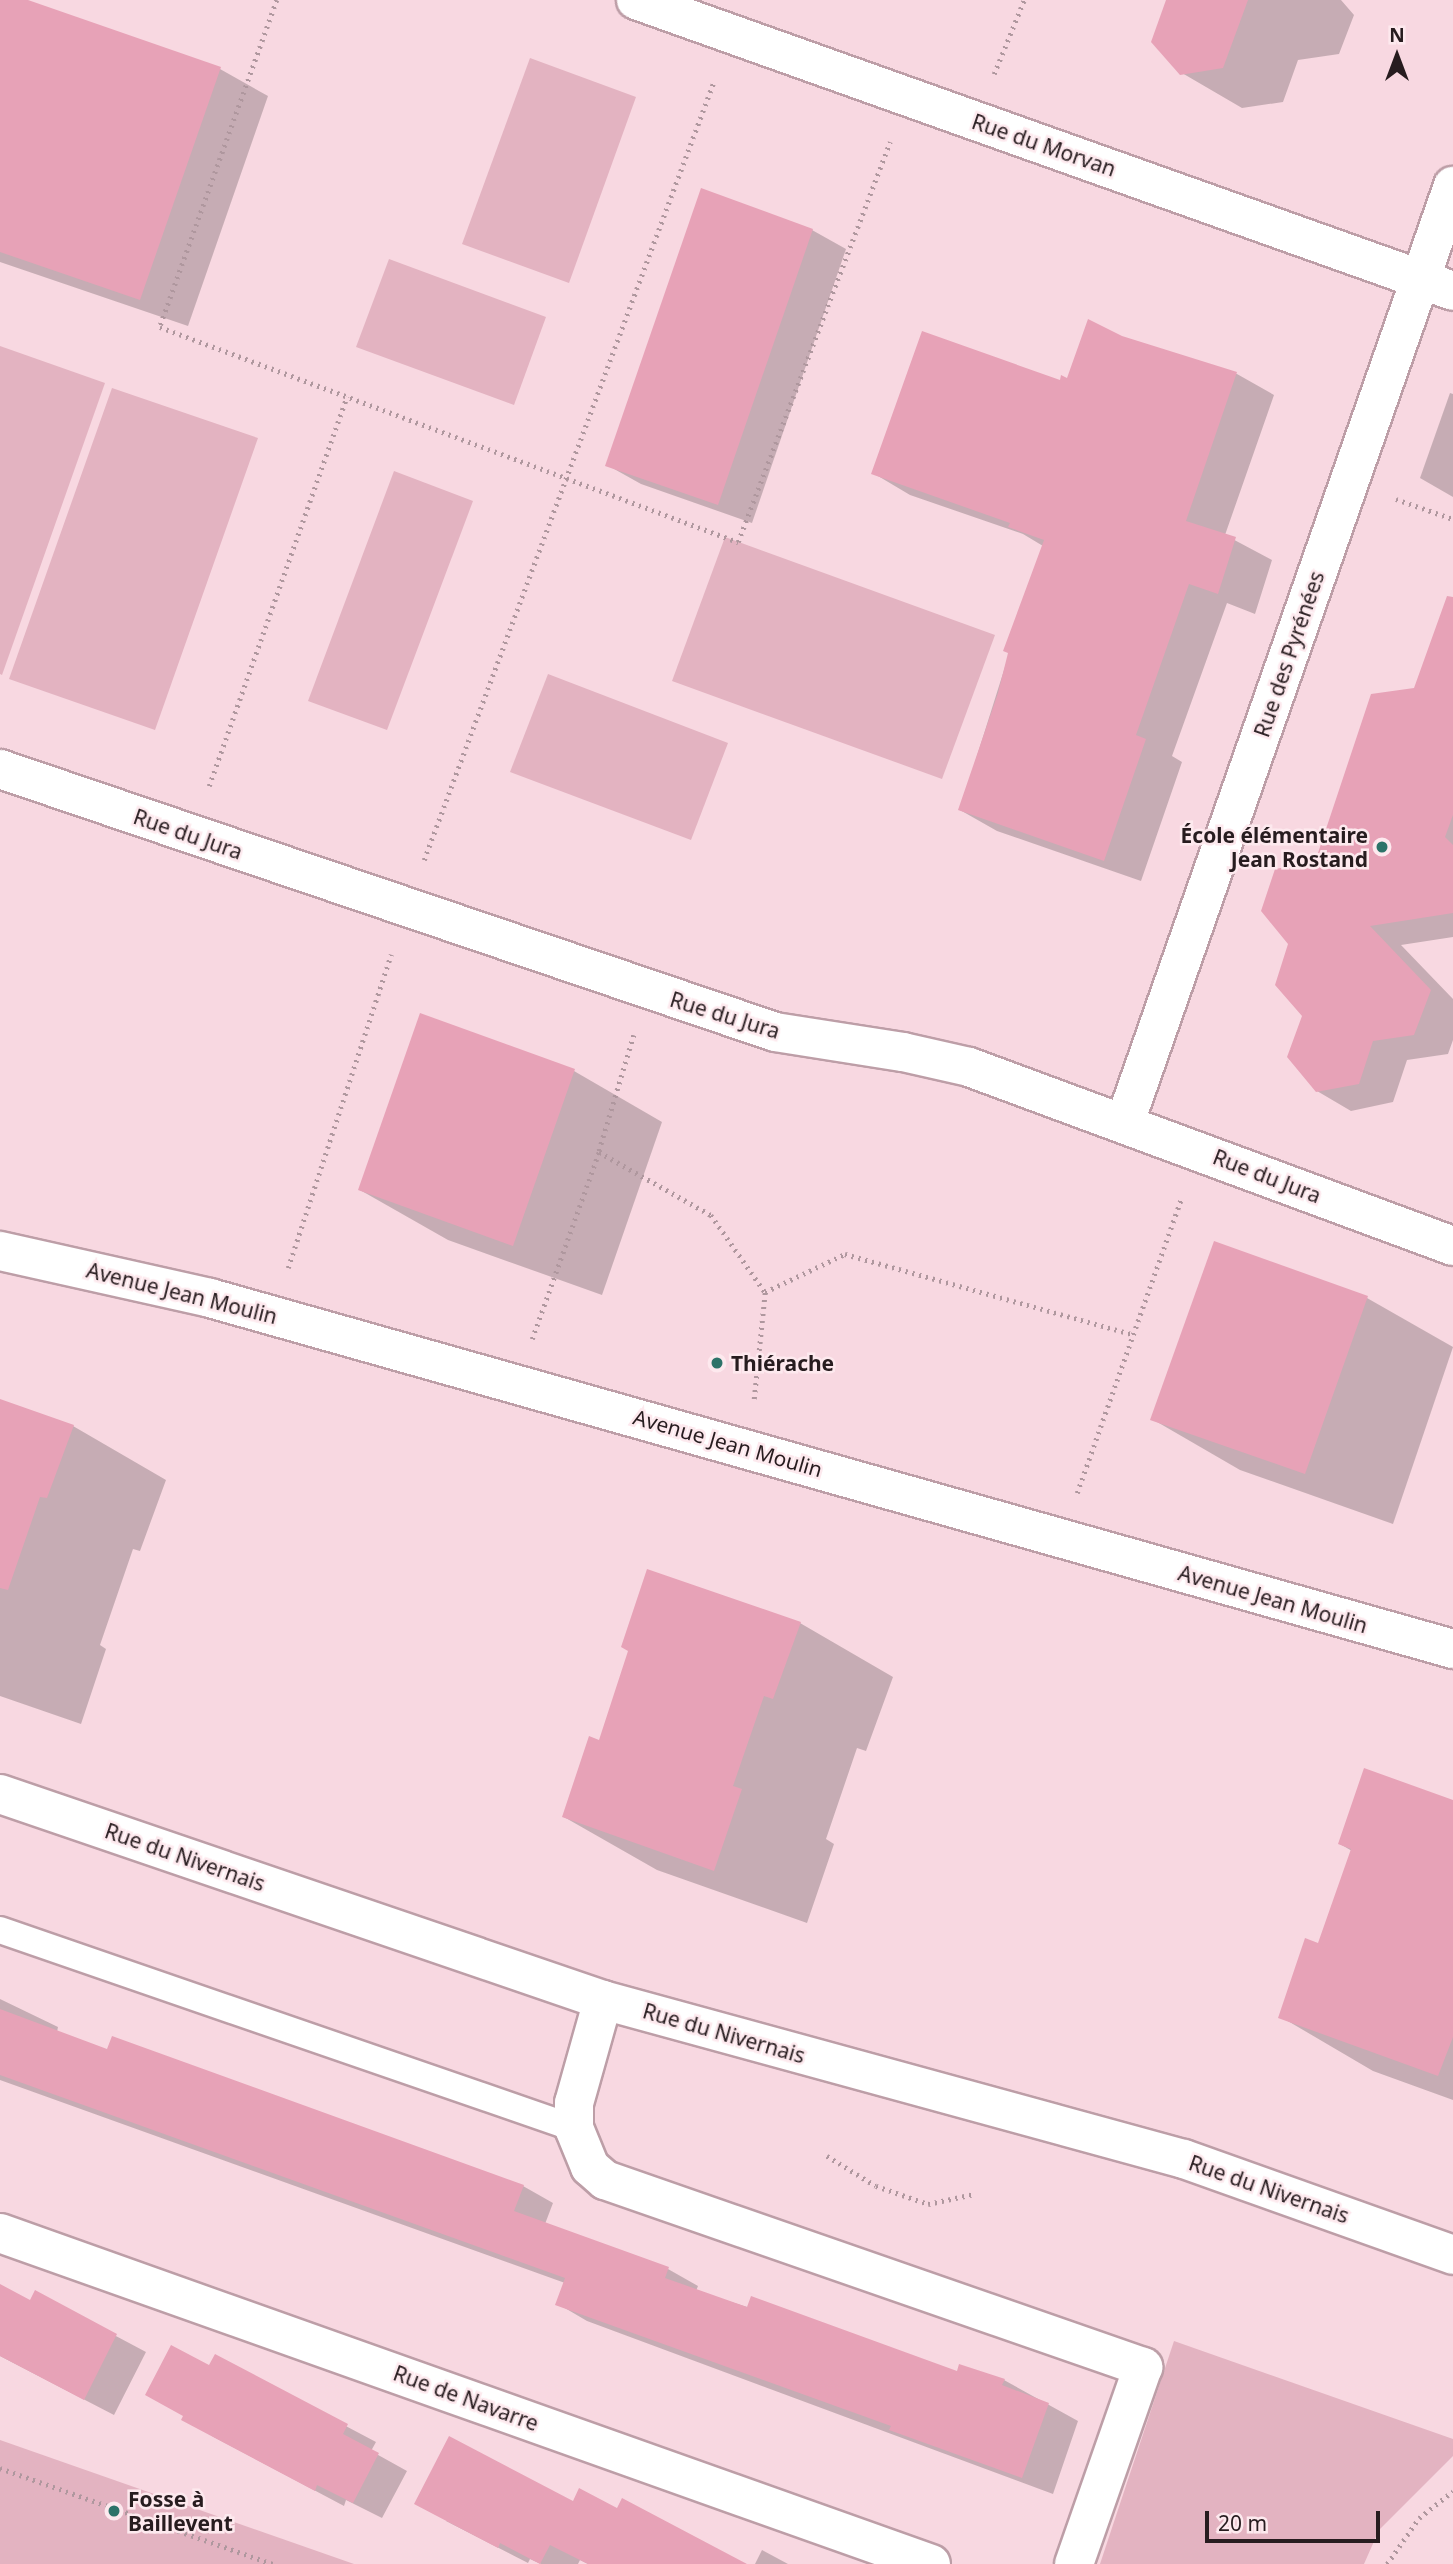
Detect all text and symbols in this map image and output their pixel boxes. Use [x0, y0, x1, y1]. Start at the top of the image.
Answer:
north arrow [1362, 21, 1432, 91]
text: N [1389, 22, 1405, 48]
street label: Rue du Morvan [969, 109, 1119, 181]
street label: Rue des Pyrénées [1249, 568, 1329, 740]
street label: Rue du Jura [130, 804, 246, 864]
place label: École élémentaire Jean Rostand [1181, 822, 1368, 872]
marker: École élémentaire Jean Rostand [1374, 839, 1390, 855]
street label: Rue du Jura [667, 986, 783, 1044]
street label: Rue du Jura [1210, 1144, 1324, 1208]
street label: Avenue Jean Moulin [84, 1257, 280, 1329]
place label: Thiérache [731, 1350, 834, 1376]
marker: Thiérache [709, 1355, 725, 1371]
street label: Avenue Jean Moulin [631, 1404, 825, 1482]
street label: Avenue Jean Moulin [1176, 1560, 1370, 1638]
street label: Rue du Nivernais [102, 1818, 268, 1896]
street label: Rue du Nivernais [640, 1998, 808, 2068]
street label: Rue du Nivernais [1186, 2150, 1352, 2228]
street label: Rue de Navarre [390, 2360, 542, 2436]
place label: Fosse à Baillevent [128, 2486, 233, 2536]
scale bar [1208, 2498, 1383, 2542]
marker: Fosse à Baillevent [106, 2503, 122, 2519]
text: 20 m [1218, 2509, 1267, 2537]

